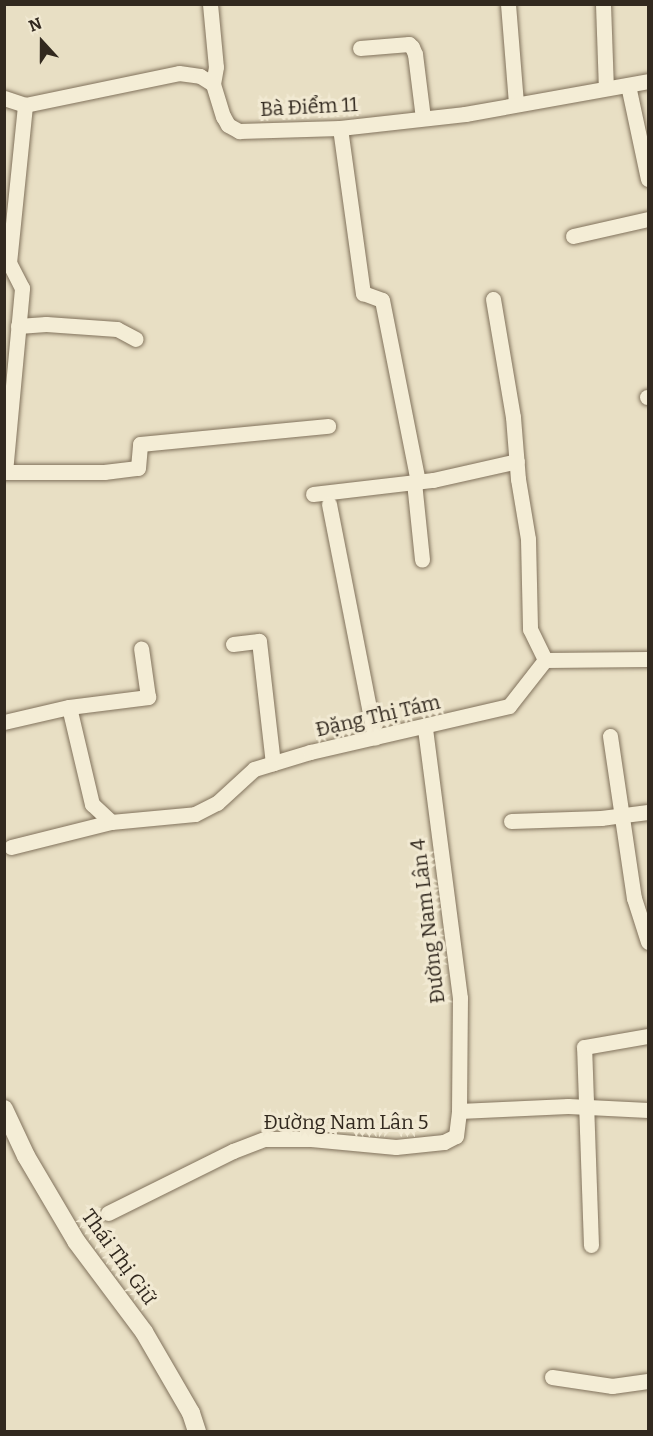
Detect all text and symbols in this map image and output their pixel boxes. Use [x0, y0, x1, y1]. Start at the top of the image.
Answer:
north arrow [12, 12, 72, 72]
text: N [26, 14, 45, 36]
street label: Bà Điểm 11 [260, 92, 358, 122]
street label: Đặng Thị Tám [313, 690, 443, 742]
street label: Đường Nam Lân 4 [406, 837, 450, 1005]
street label: Đường Nam Lân 5 [264, 1110, 428, 1134]
street label: Thái Thị Giữ [76, 1205, 162, 1309]

